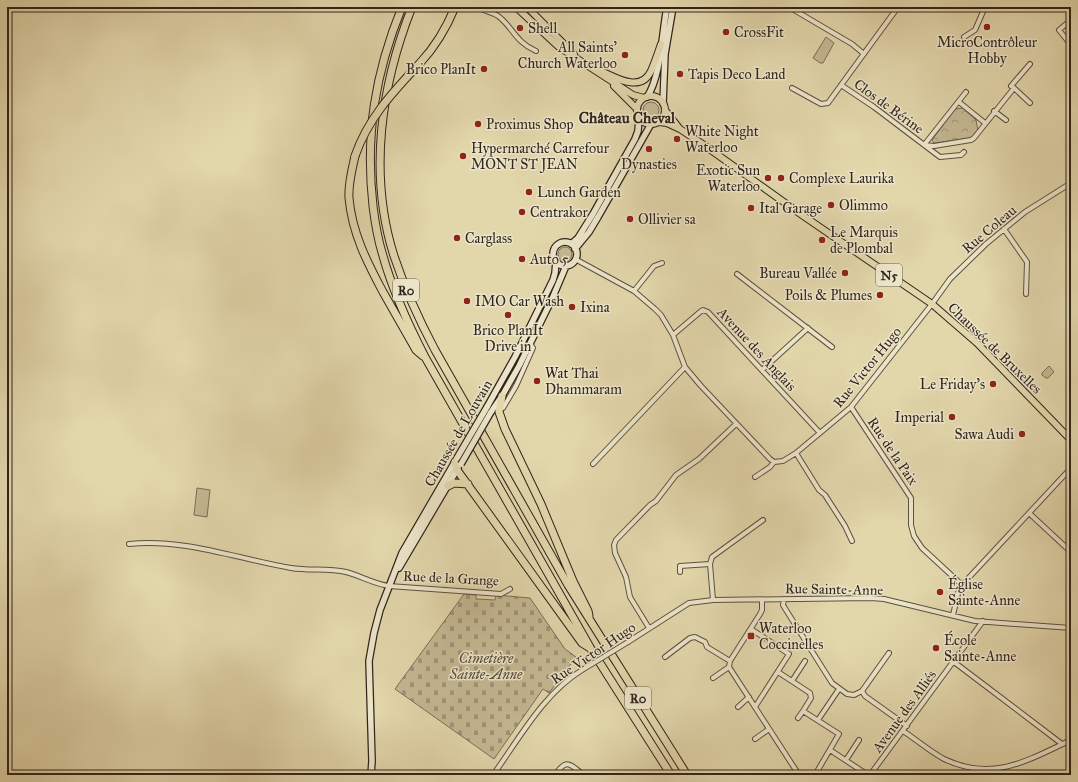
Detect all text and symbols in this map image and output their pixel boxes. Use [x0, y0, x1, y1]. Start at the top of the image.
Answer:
place label: Shell [528, 20, 557, 37]
marker: MicroContrôleur Hobby [982, 22, 992, 32]
marker: Shell [515, 23, 525, 33]
place label: CrossFit [734, 24, 784, 41]
marker: CrossFit [721, 27, 731, 37]
place label: MicroContrôleur Hobby [937, 34, 1038, 67]
place label: All Saints’ Church Waterloo [518, 39, 617, 72]
marker: All Saints’ Church Waterloo [620, 50, 630, 60]
place label: Brico PlanIt [406, 61, 476, 78]
marker: Brico PlanIt [479, 64, 489, 74]
place label: Tapis Deco Land [688, 66, 785, 83]
marker: Tapis Deco Land [675, 69, 685, 79]
street label: Clos de Bérine [851, 75, 927, 137]
district label: Château Cheval [579, 109, 676, 127]
place label: Proximus Shop [486, 116, 573, 133]
marker: Proximus Shop [473, 119, 483, 129]
place label: White Night Waterloo [685, 123, 759, 156]
marker: White Night Waterloo [672, 134, 682, 144]
place label: Hypermarché Carrefour MONT ST JEAN [471, 140, 610, 174]
marker: Dynasties [644, 144, 654, 154]
marker: Hypermarché Carrefour MONT ST JEAN [458, 151, 468, 161]
place label: Dynasties [621, 156, 677, 173]
place label: Exotic Sun Waterloo [696, 162, 760, 195]
place label: Complexe Laurika [789, 170, 894, 187]
marker: Exotic Sun Waterloo [763, 173, 773, 183]
marker: Complexe Laurika [776, 173, 786, 183]
place label: Lunch Garden [537, 184, 621, 201]
marker: Lunch Garden [524, 187, 534, 197]
place label: Olimmo [839, 197, 888, 214]
place label: Ital Garage [759, 200, 822, 217]
marker: Olimmo [826, 200, 836, 210]
street label: Rue Coleau [959, 201, 1020, 257]
marker: Ital Garage [746, 203, 756, 213]
place label: Centrakor [530, 204, 588, 221]
marker: Centrakor [517, 207, 527, 217]
place label: Ollivier sa [638, 211, 696, 228]
marker: Ollivier sa [625, 214, 635, 224]
place label: Le Marquis de Plombal [830, 224, 898, 257]
place label: Carglass [465, 230, 512, 247]
marker: Carglass [452, 233, 462, 243]
marker: Le Marquis de Plombal [817, 235, 827, 245]
place label: Auto 5 [529, 251, 569, 268]
marker: Auto 5 [517, 254, 527, 264]
road number: N5 [876, 264, 902, 286]
place label: Bureau Vallée [759, 265, 837, 282]
marker: Bureau Vallée [840, 268, 850, 278]
road number: R0 [393, 279, 419, 301]
place label: Poils & Plumes [785, 287, 872, 304]
marker: Poils & Plumes [875, 290, 885, 300]
place label: IMO Car Wash [475, 293, 564, 310]
marker: IMO Car Wash [462, 296, 472, 306]
place label: Ixina [580, 299, 610, 316]
street label: Chaussée de Bruxelles [944, 299, 1045, 397]
marker: Ixina [567, 302, 577, 312]
street label: Avenue des Anglais [713, 303, 800, 395]
marker: Brico PlanIt Drive in [503, 310, 513, 320]
place label: Brico PlanIt Drive in [473, 322, 543, 355]
street label: Rue Victor Hugo [830, 324, 905, 411]
place label: Wat Thai Dhammaram [545, 365, 622, 398]
marker: Wat Thai Dhammaram [532, 376, 542, 386]
place label: Le Friday's [920, 376, 985, 393]
street label: Chaussée de Louvain [421, 377, 496, 490]
marker: Le Friday's [988, 379, 998, 389]
place label: Imperial [895, 409, 944, 426]
marker: Imperial [947, 412, 957, 422]
street label: Rue de la Paix [864, 414, 922, 489]
place label: Sawa Audi [954, 426, 1014, 443]
marker: Sawa Audi [1017, 429, 1027, 439]
street label: Rue de la Grange [403, 568, 499, 590]
place label: Église Sainte-Anne [948, 574, 1020, 609]
street label: Rue Sainte-Anne [785, 580, 883, 599]
marker: Église Sainte-Anne [935, 587, 945, 597]
street label: Rue Victor Hugo [548, 619, 639, 688]
place label: Waterloo Coccinelles [759, 620, 823, 653]
place label: École Sainte-Anne [944, 630, 1016, 665]
marker: Waterloo Coccinelles [746, 631, 756, 641]
marker: École Sainte-Anne [931, 643, 941, 653]
park label: Cimetière Sainte-Anne [449, 650, 523, 683]
street label: Avenue des Alliés [868, 667, 940, 757]
road number: R0 [625, 687, 651, 709]

